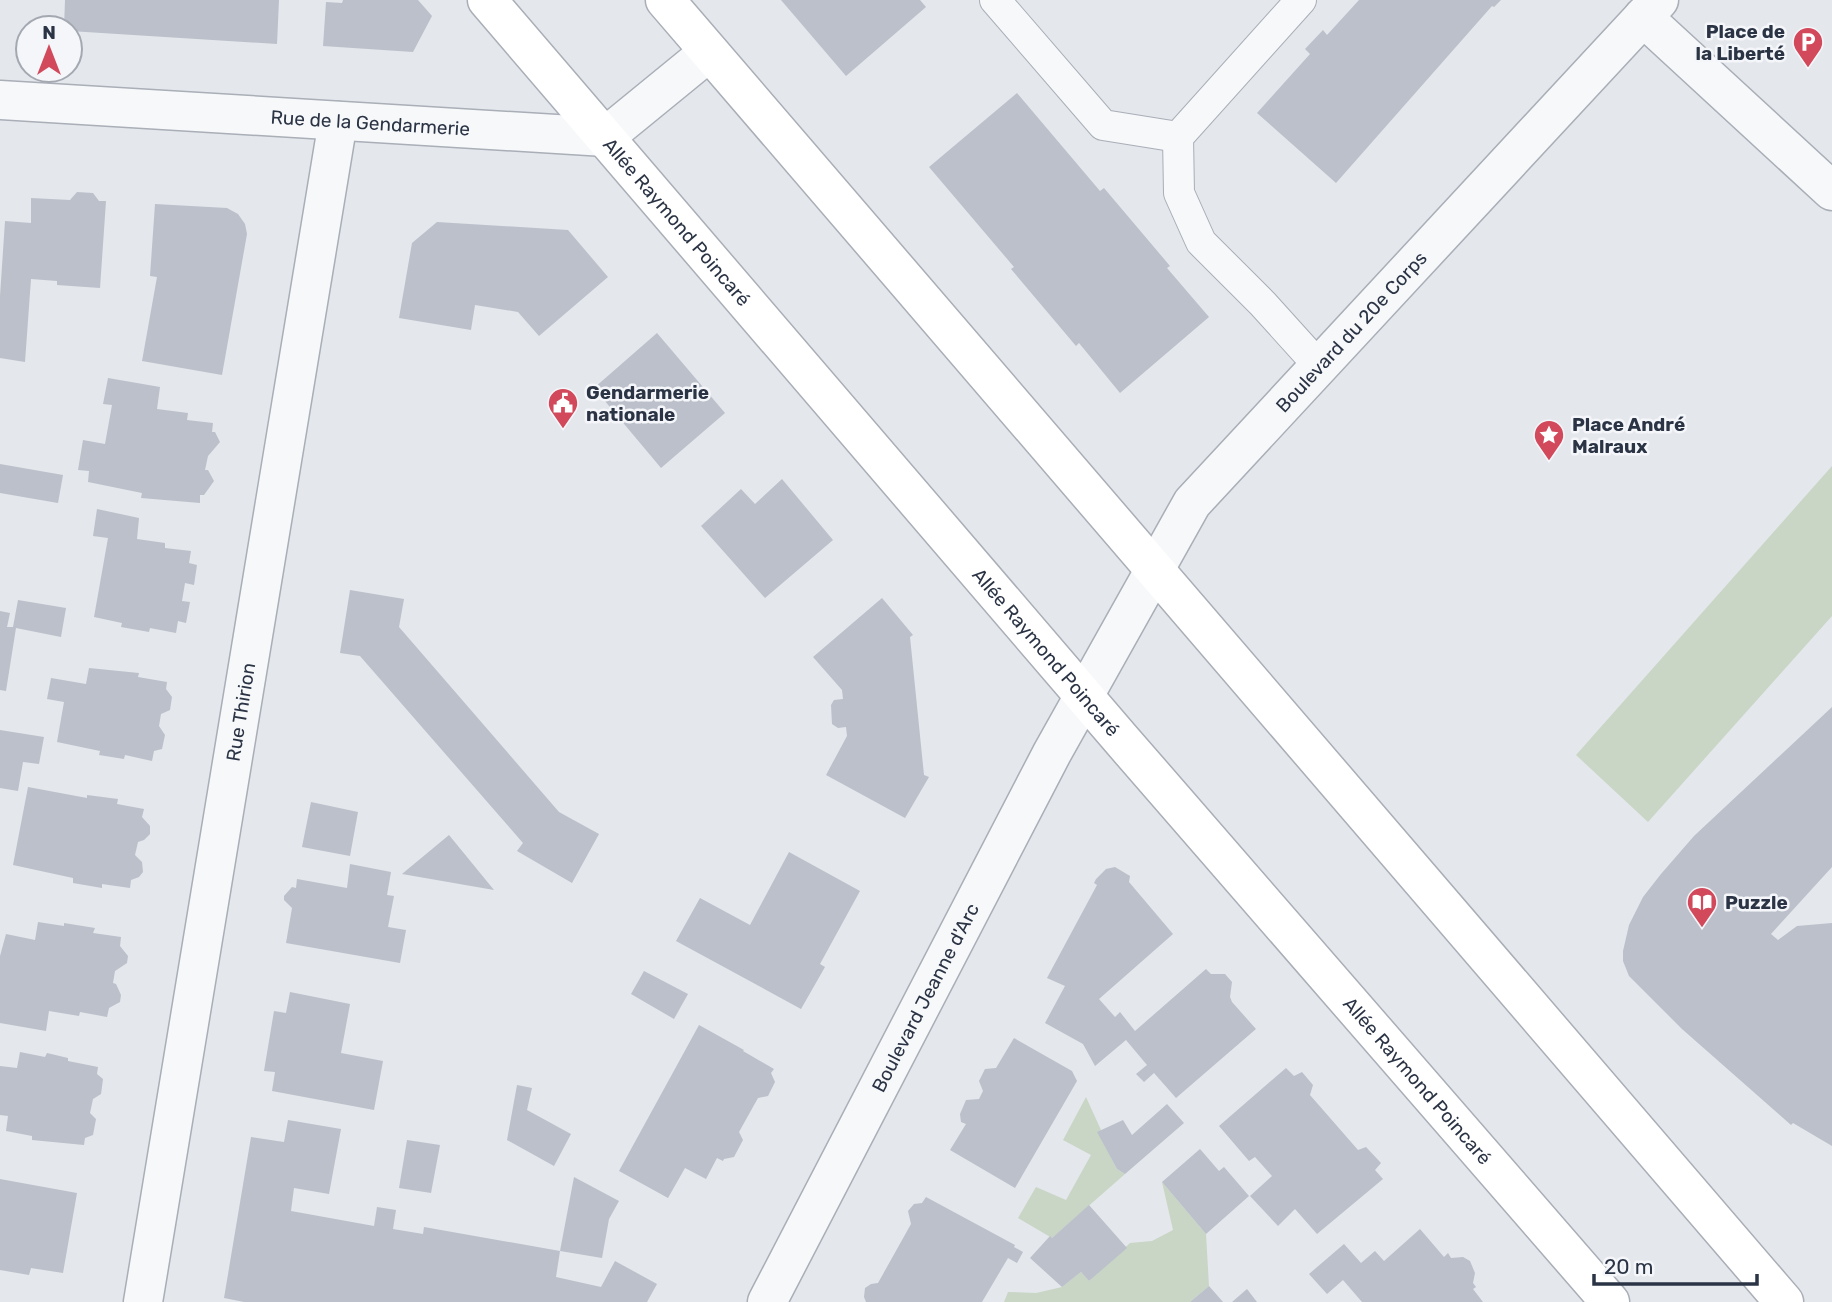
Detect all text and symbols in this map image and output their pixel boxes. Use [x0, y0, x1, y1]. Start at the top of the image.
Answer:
north arrow [14, 14, 84, 84]
place label: Place de la Liberté [1695, 20, 1785, 65]
text: N [42, 21, 56, 44]
parking icon: Place de la Liberté [1791, 25, 1825, 69]
street label: Rue de la Gendarmerie [270, 105, 471, 140]
street label: Allée Raymond Poincaré [599, 133, 756, 310]
street label: Boulevard du 20e Corps [1271, 246, 1432, 417]
place label: Gendarmerie nationale [586, 381, 709, 426]
public building icon: Gendarmerie nationale [546, 386, 580, 430]
place label: Place André Malraux [1572, 413, 1685, 458]
place icon: Place André Malraux [1532, 418, 1566, 462]
street label: Allée Raymond Poincaré [968, 563, 1125, 741]
street label: Rue Thirion [221, 661, 260, 763]
library icon: Puzzle [1685, 885, 1719, 929]
place label: Puzzle [1725, 891, 1788, 914]
street label: Boulevard Jeanne d'Arc [867, 899, 984, 1096]
street label: Allée Raymond Poincaré [1339, 992, 1497, 1169]
scale bar [1594, 1242, 1757, 1286]
text: 20 m [1604, 1254, 1653, 1279]

